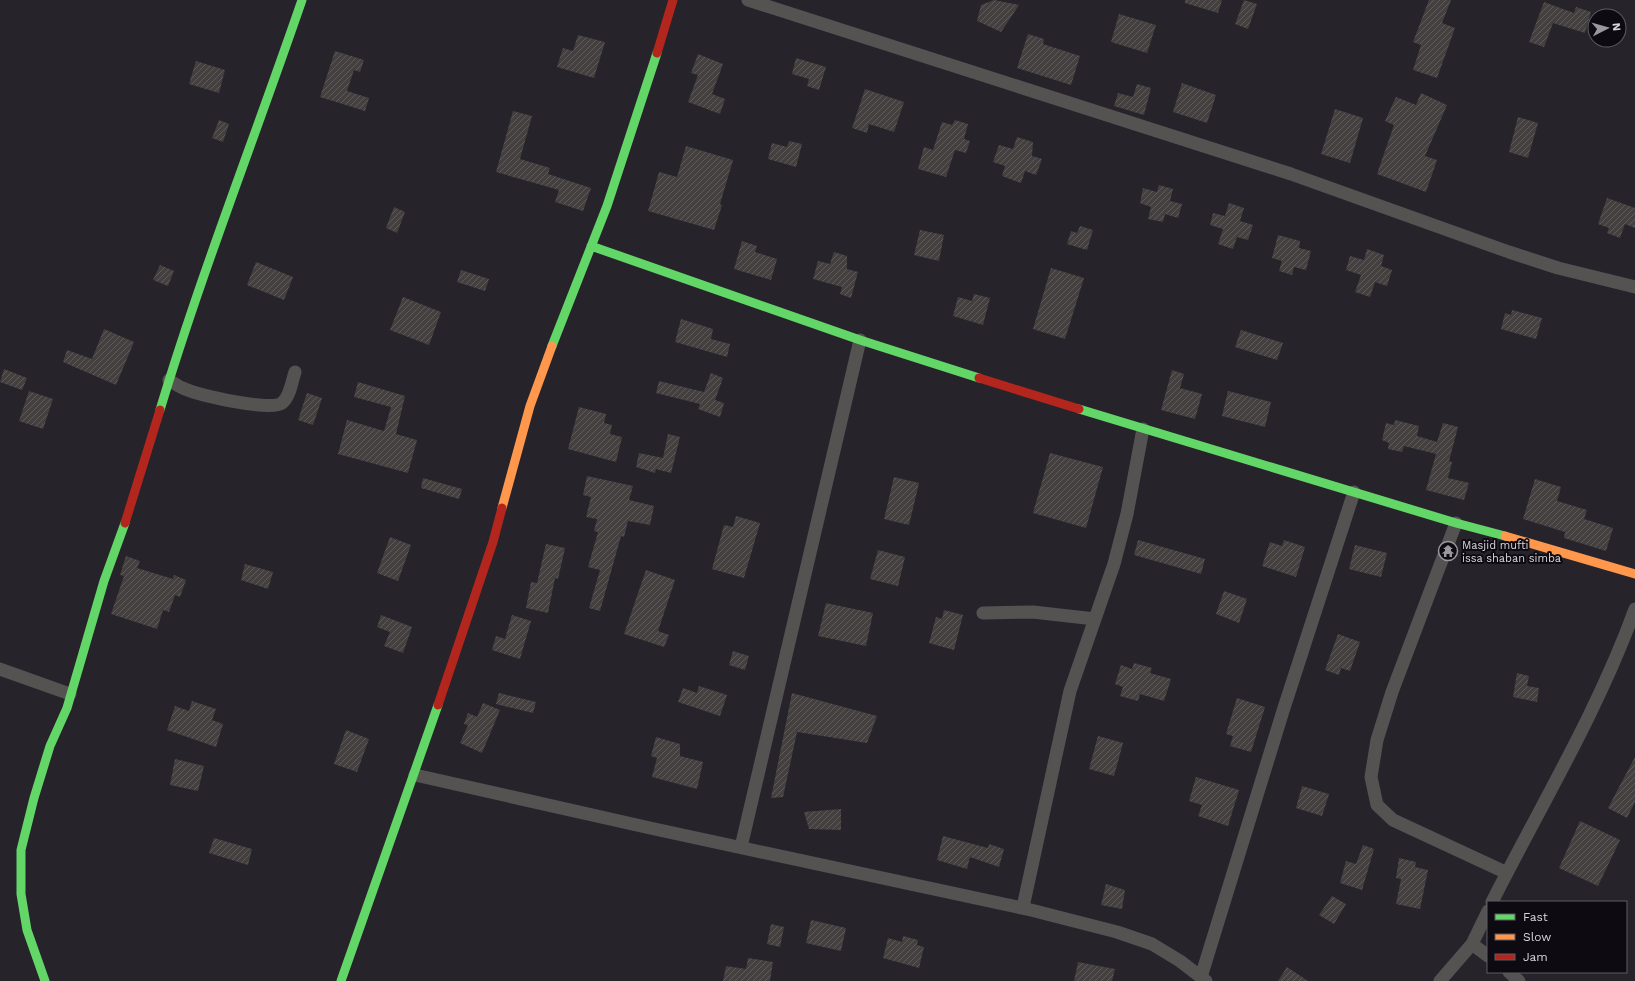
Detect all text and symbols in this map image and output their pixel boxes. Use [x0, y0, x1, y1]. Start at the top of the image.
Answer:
north arrow [1587, 8, 1627, 48]
text: N [1610, 22, 1623, 32]
place label: Masjid mufti issa shaban simba [1462, 539, 1561, 565]
temple icon: Masjid mufti issa shaban simba [1437, 540, 1459, 562]
legend [1487, 901, 1627, 973]
text: Fast [1523, 910, 1548, 924]
text: Slow [1523, 930, 1551, 944]
text: Jam [1523, 950, 1548, 964]

